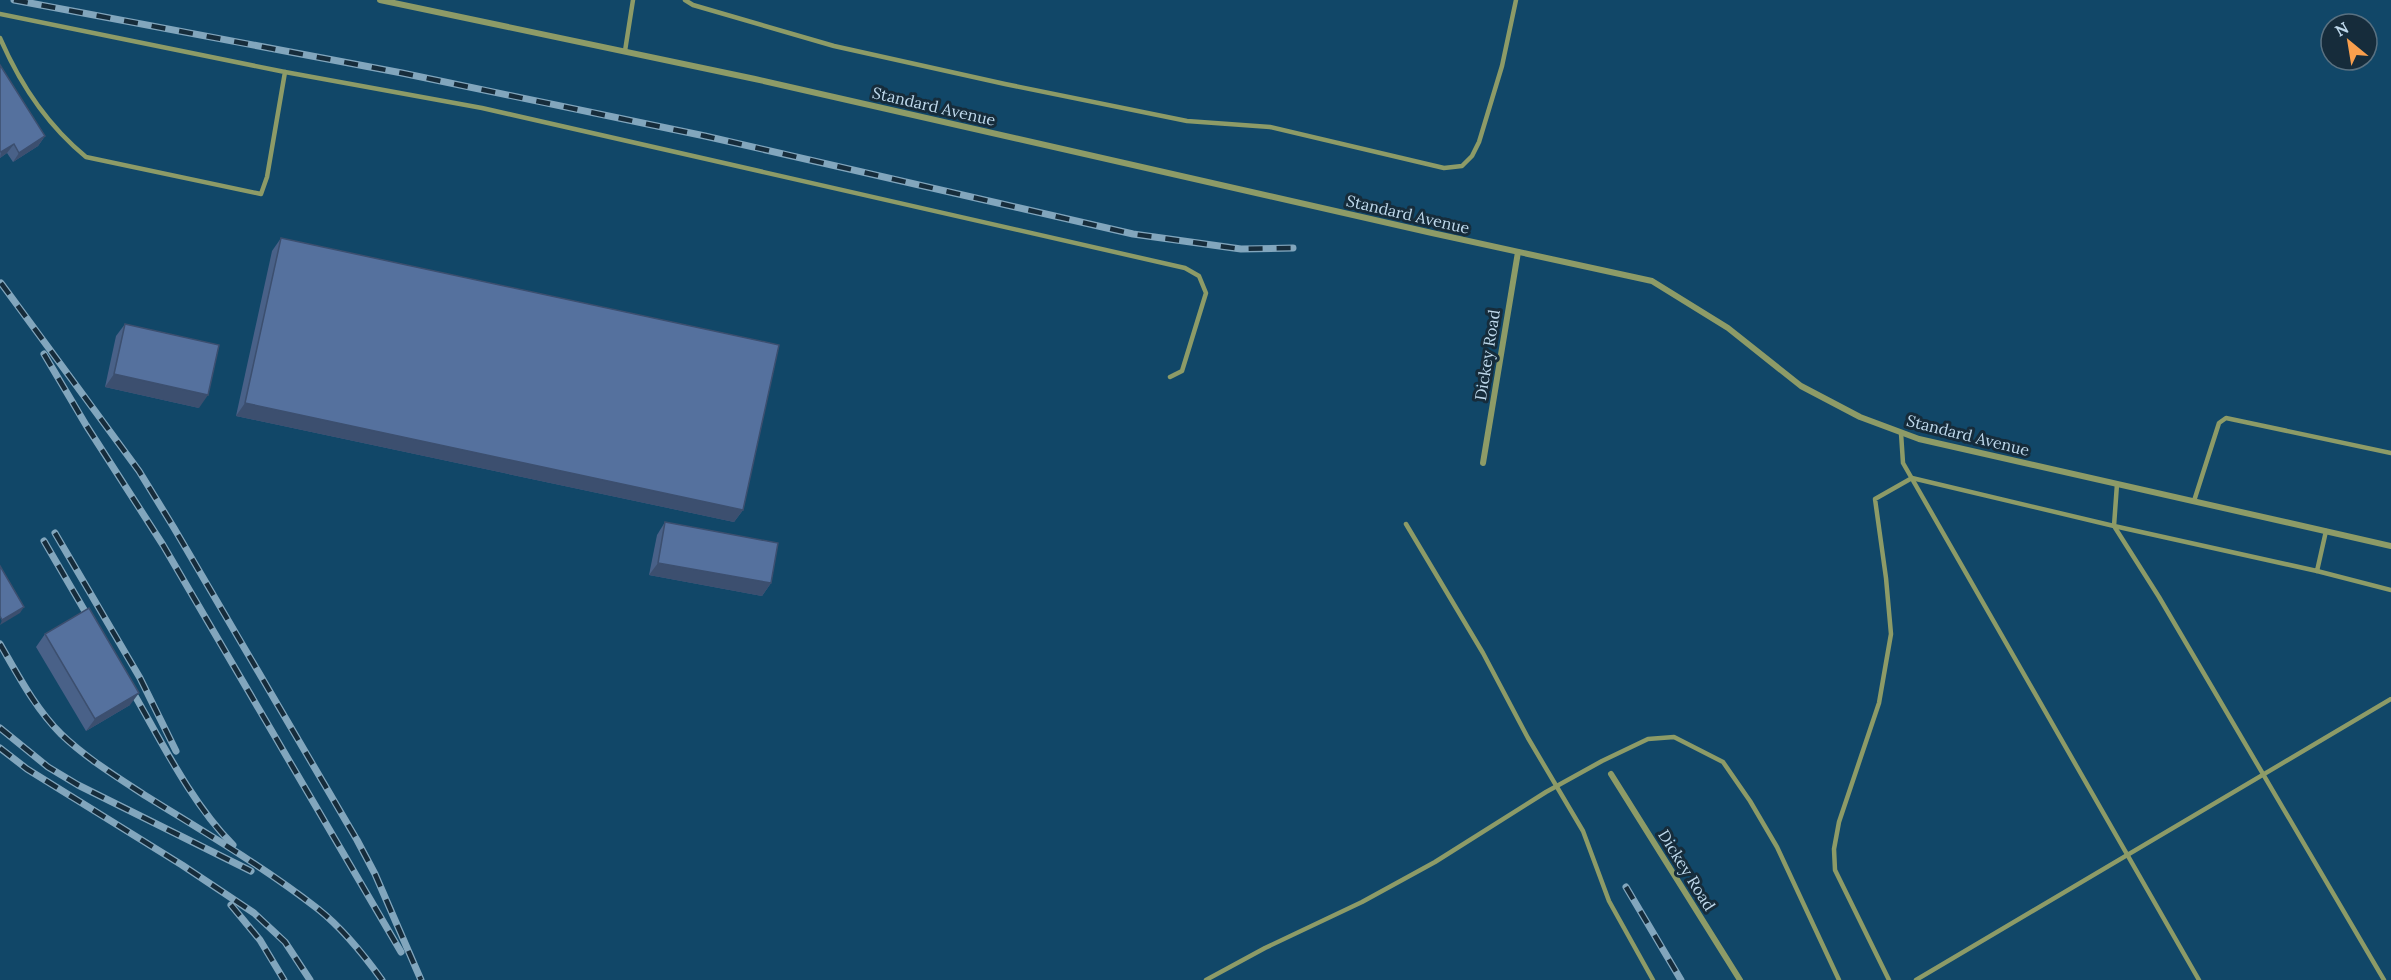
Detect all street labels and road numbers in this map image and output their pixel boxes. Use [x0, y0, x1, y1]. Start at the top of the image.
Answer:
street label: Standard Avenue [870, 82, 998, 130]
street label: Standard Avenue [1344, 190, 1472, 238]
street label: Dickey Road [1470, 308, 1504, 402]
street label: Standard Avenue [1905, 410, 2032, 460]
street label: Dickey Road [1654, 826, 1720, 915]

